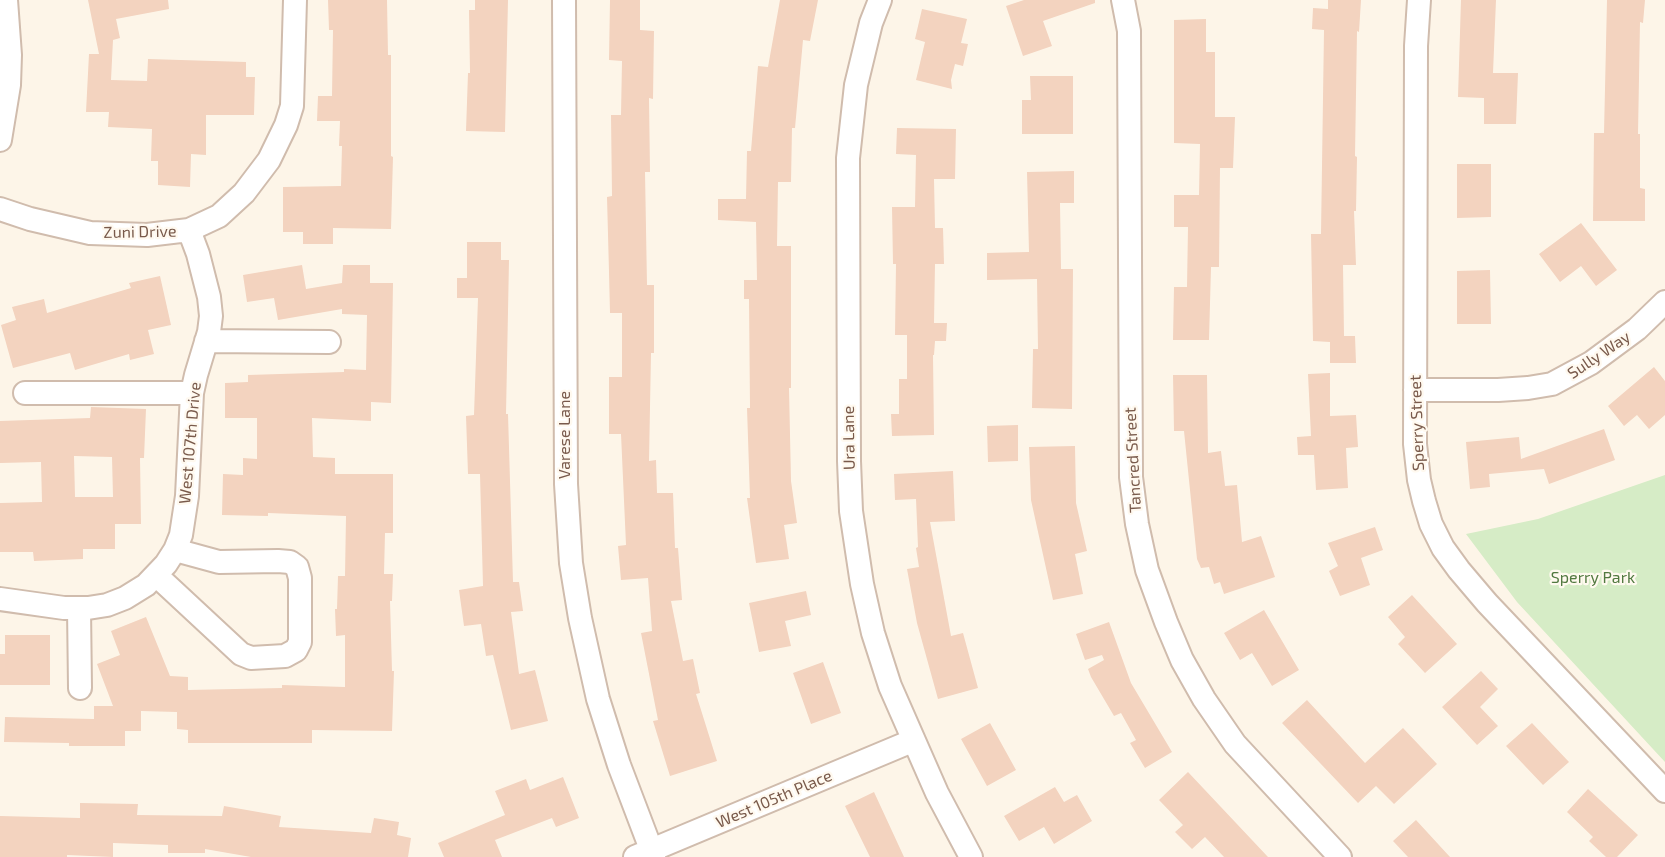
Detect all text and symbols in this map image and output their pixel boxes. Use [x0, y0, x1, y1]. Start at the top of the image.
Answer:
street label: Zuni Drive [103, 222, 177, 242]
street label: Sully Way [1564, 327, 1634, 383]
street label: Sperry Street [1406, 375, 1428, 471]
street label: West 107th Drive [175, 381, 205, 505]
street label: Varese Lane [555, 391, 575, 479]
street label: Ura Lane [839, 406, 859, 470]
street label: Tancred Street [1121, 407, 1145, 513]
park label: Sperry Park [1551, 568, 1635, 588]
street label: West 105th Place [713, 766, 835, 832]

